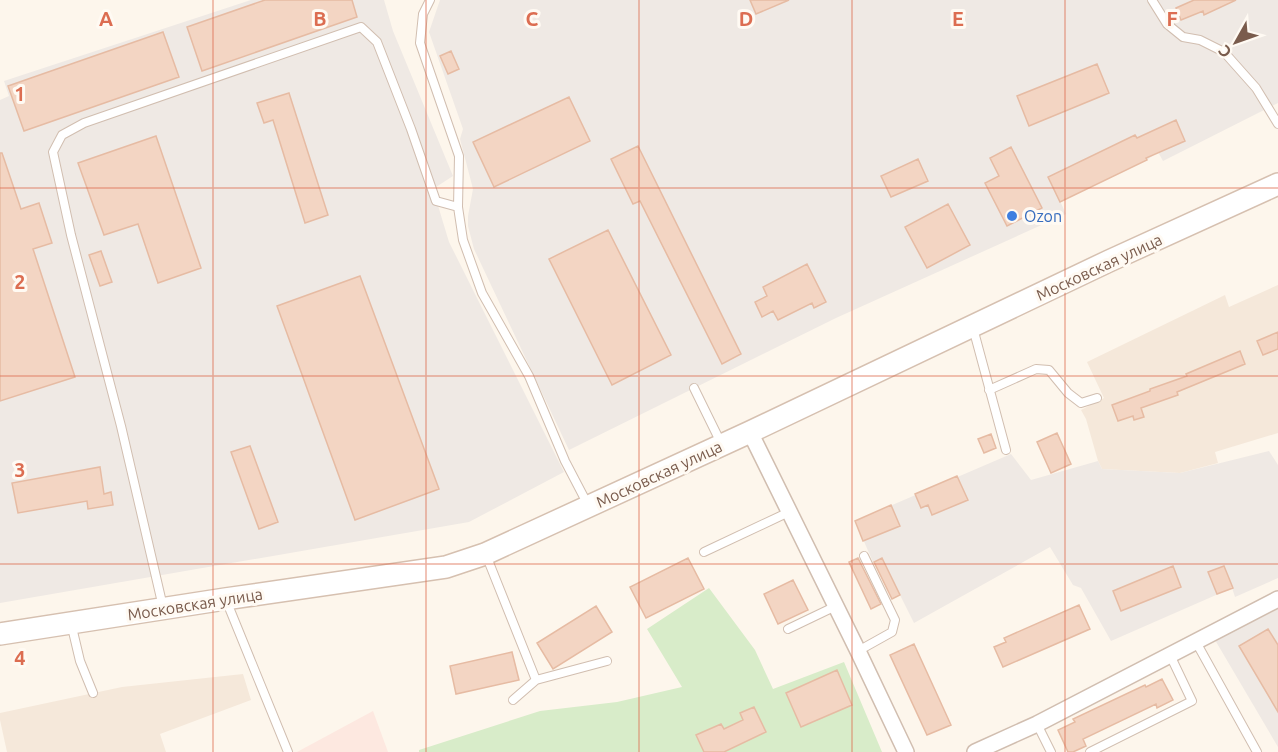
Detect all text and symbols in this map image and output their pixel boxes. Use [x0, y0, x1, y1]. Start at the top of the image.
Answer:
text: A [99, 7, 113, 30]
text: B [313, 7, 327, 30]
text: C [526, 7, 539, 30]
text: D [739, 7, 753, 30]
text: E [952, 7, 964, 30]
text: F [1166, 7, 1178, 30]
north arrow [1206, 12, 1266, 72]
text: С [1214, 42, 1235, 61]
text: 1 [14, 82, 26, 105]
place label: Ozon [1024, 207, 1062, 225]
marker: Ozon [1005, 209, 1019, 223]
street label: Московская улица [1033, 230, 1165, 304]
text: 2 [14, 270, 26, 293]
street label: Московская улица [593, 437, 725, 511]
text: 3 [14, 458, 26, 481]
street label: Московская улица [126, 584, 264, 624]
text: 4 [14, 646, 26, 669]

